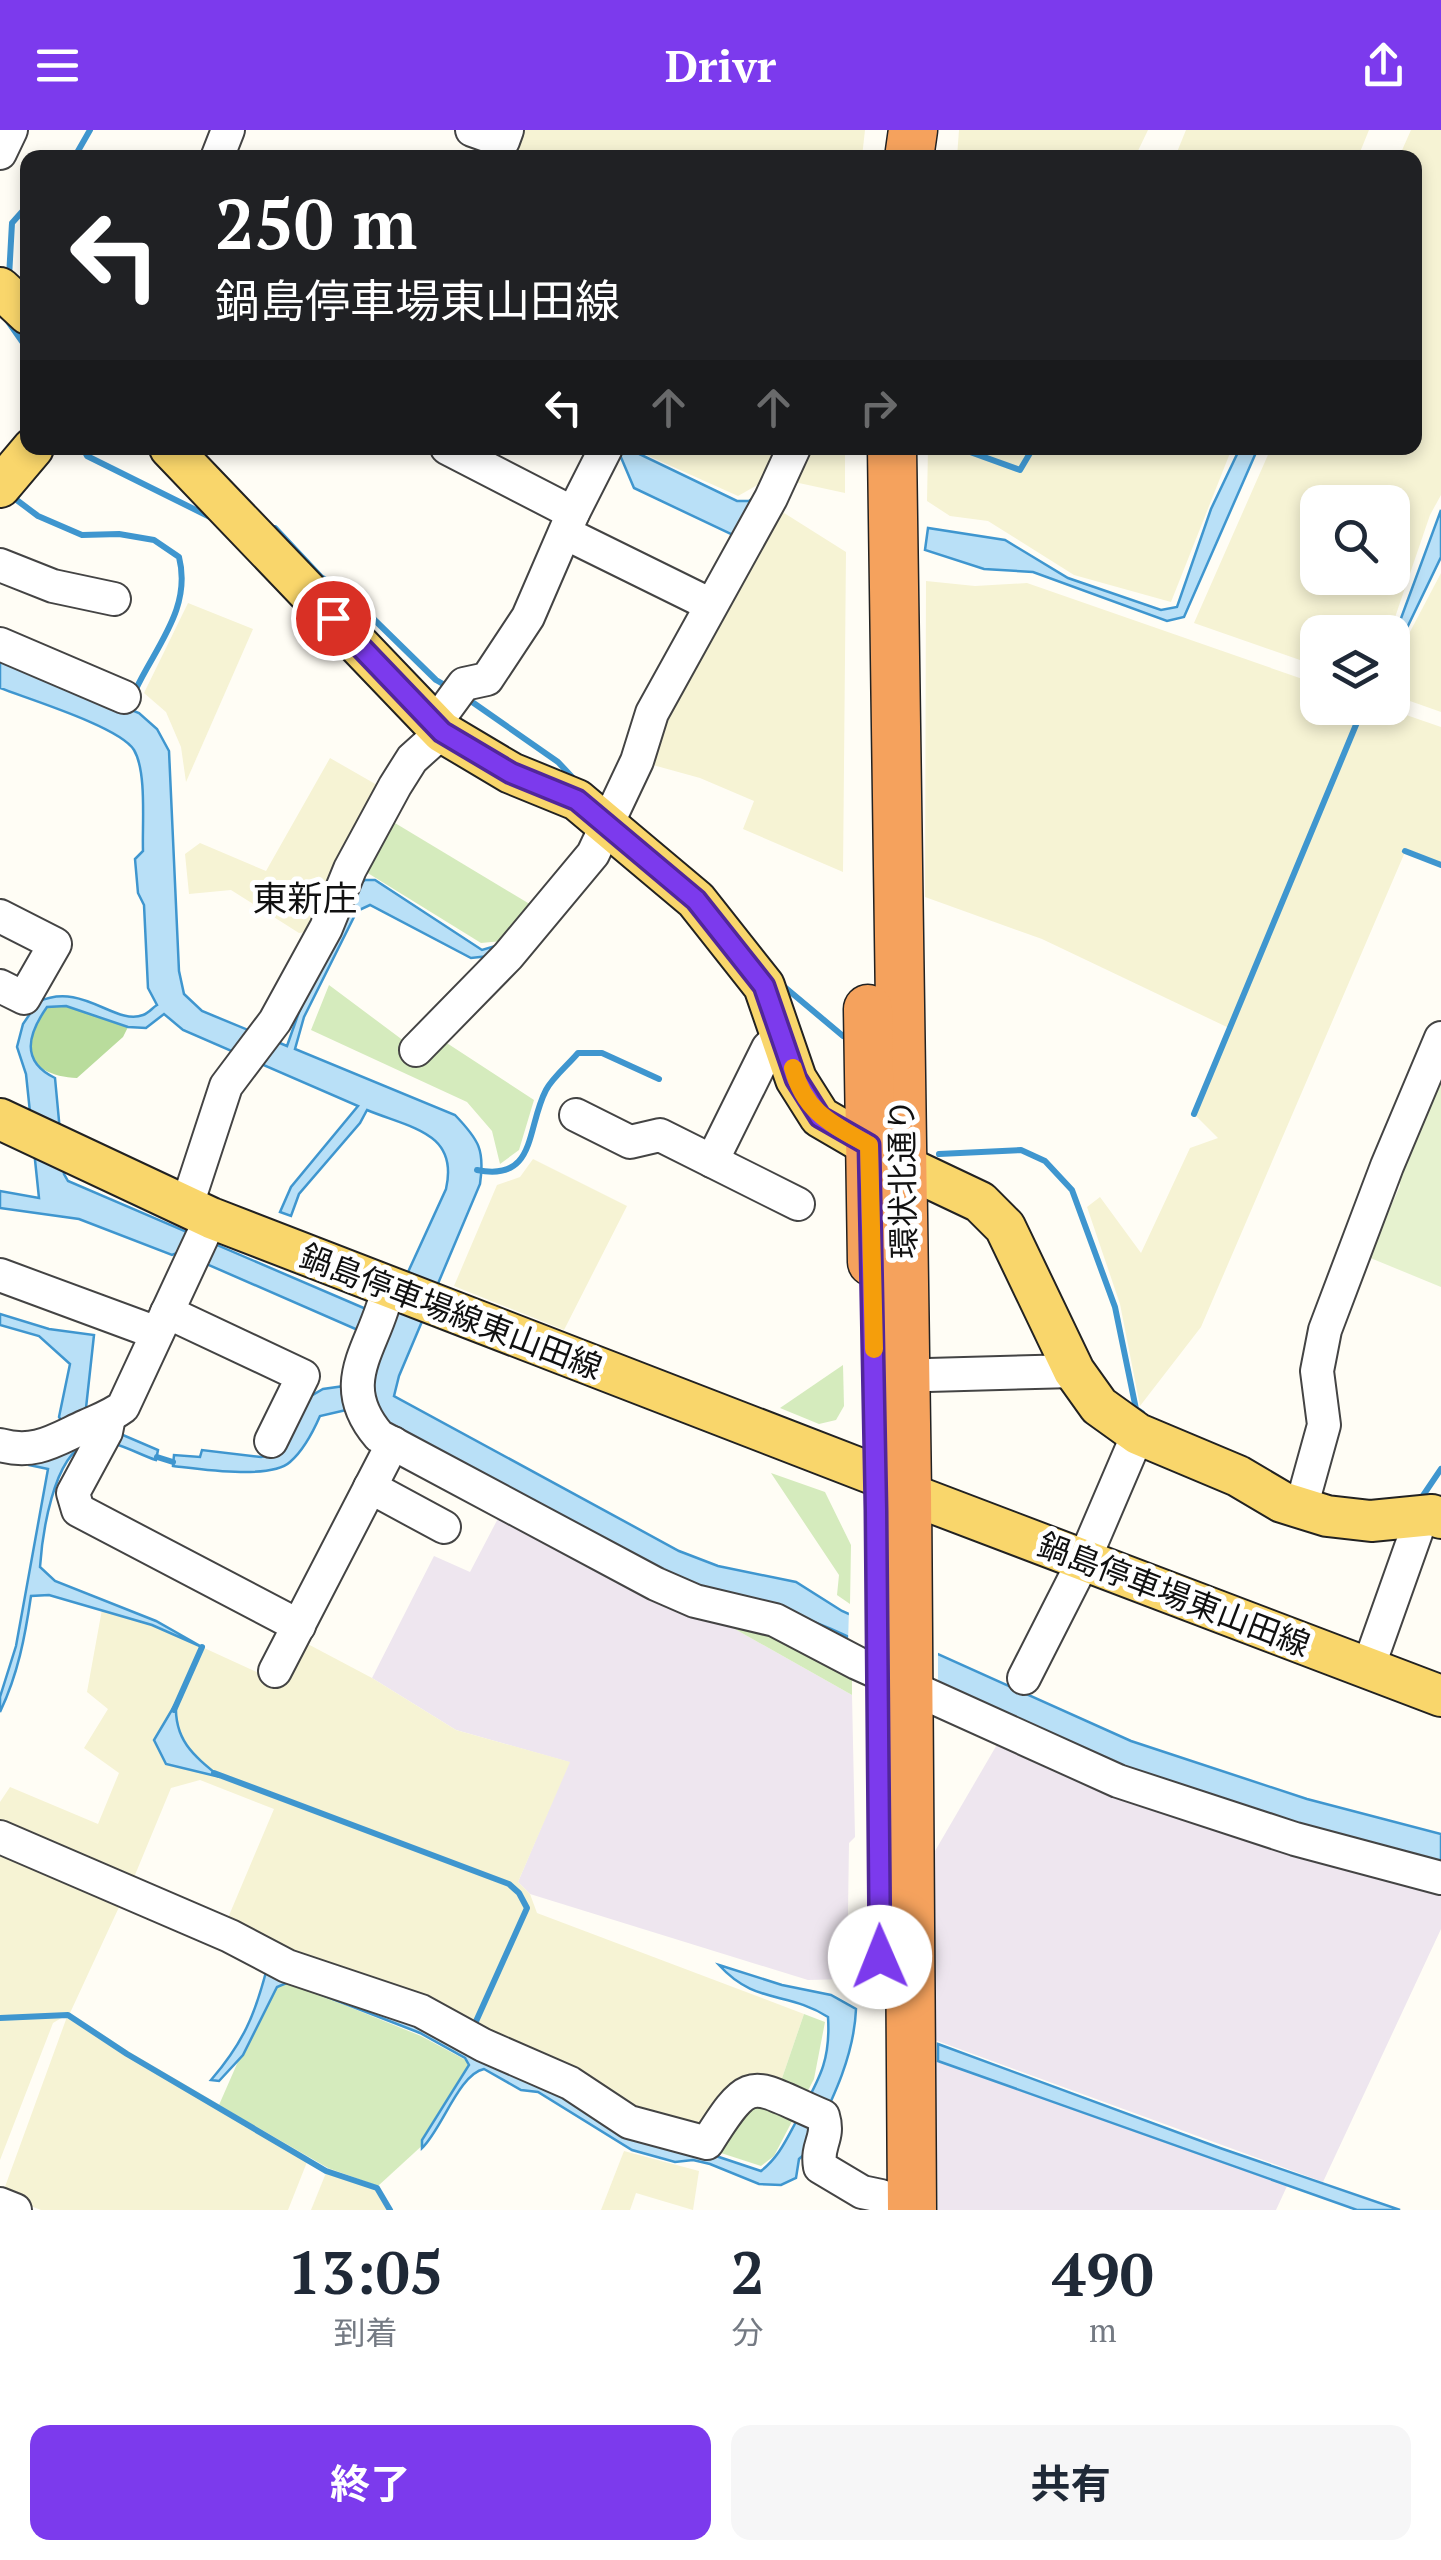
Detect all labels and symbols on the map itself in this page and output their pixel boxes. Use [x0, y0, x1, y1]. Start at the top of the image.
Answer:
pin [291, 576, 376, 661]
district label: 東新庄 [252, 875, 358, 921]
street label: 環状北通り [880, 1099, 924, 1259]
street label: 鍋島停車場線東山田線 [294, 1234, 608, 1388]
street label: 鍋島停車場東山田線 [1032, 1523, 1316, 1665]
position arrow [828, 1905, 932, 2009]

